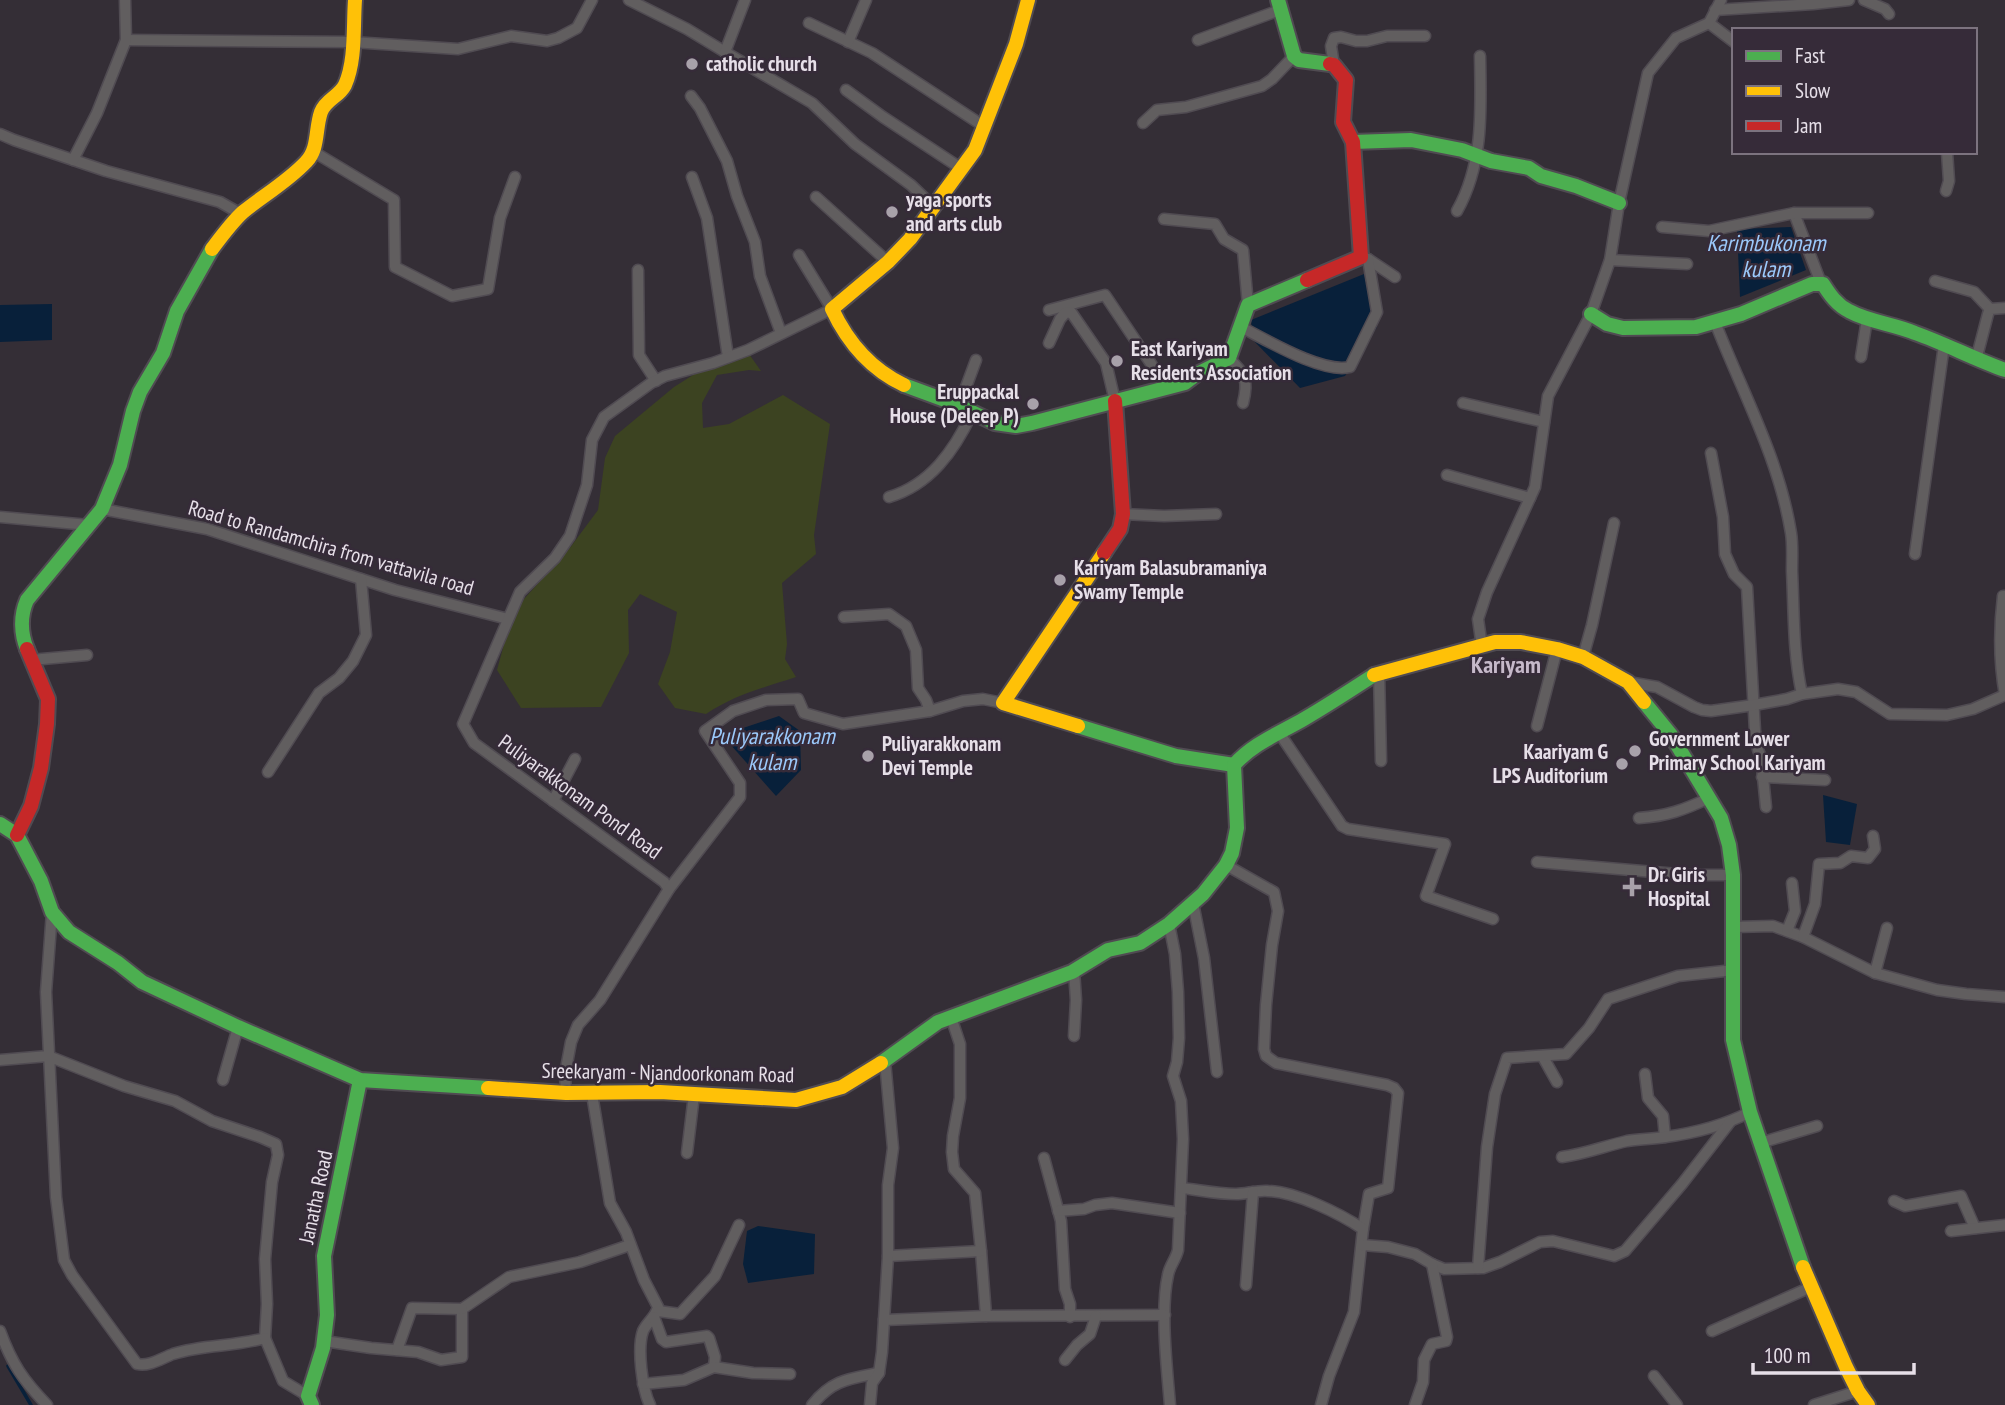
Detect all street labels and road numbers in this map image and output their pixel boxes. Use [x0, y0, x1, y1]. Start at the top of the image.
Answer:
street label: Road to Randamchira from vattavila road [185, 494, 477, 601]
street label: Puliyarakkonam Pond Road [493, 728, 667, 865]
street label: Sreekaryam - Njandoorkonam Road [541, 1057, 795, 1088]
street label: Janatha Road [292, 1148, 339, 1247]

